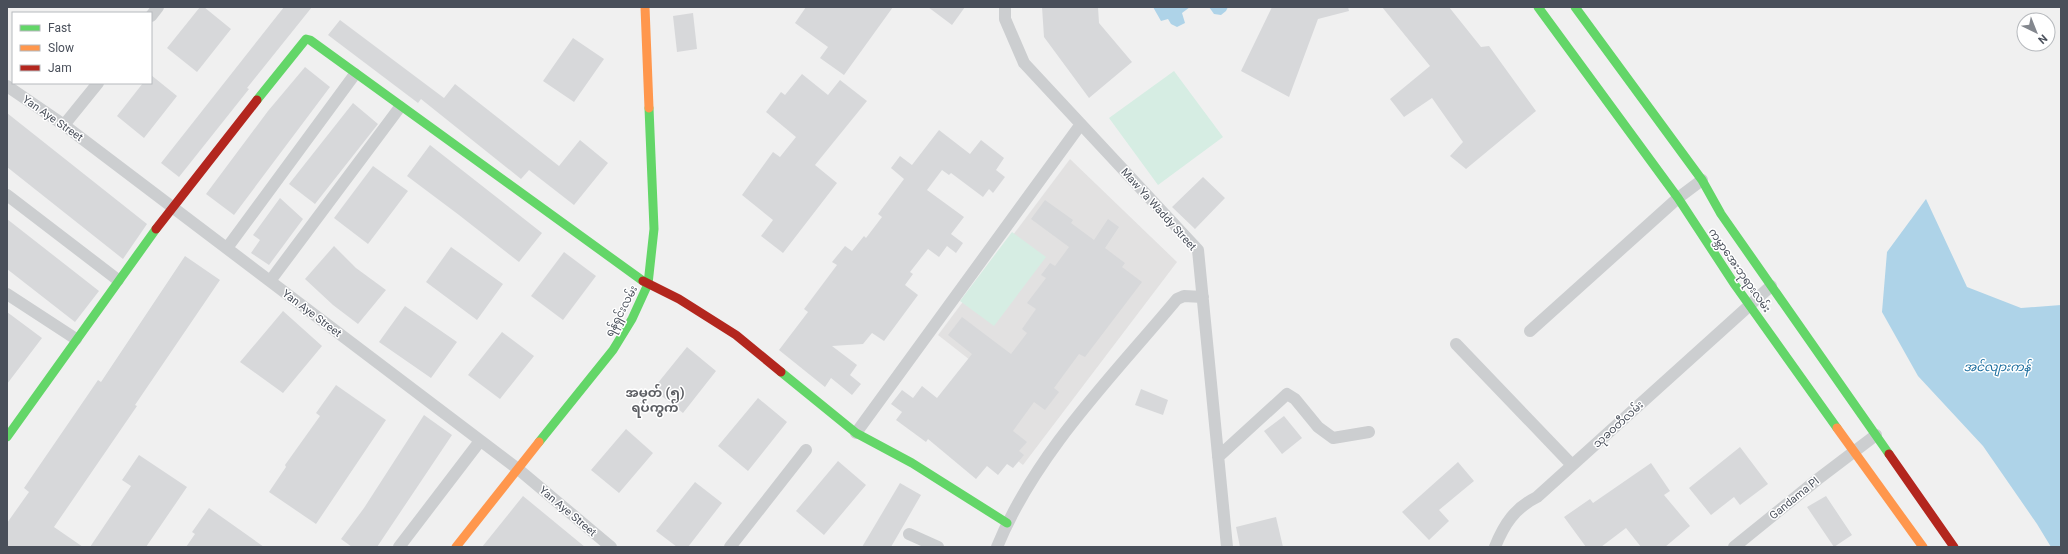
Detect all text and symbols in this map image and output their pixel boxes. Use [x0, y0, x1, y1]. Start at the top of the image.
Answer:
legend [12, 12, 152, 84]
north arrow [2016, 12, 2056, 52]
text: Fast [48, 21, 71, 35]
text: N [2035, 32, 2050, 47]
text: Slow [48, 41, 74, 55]
text: Jam [48, 61, 72, 75]
street label: Yan Aye Street [20, 93, 86, 144]
street label: Maw Ya Waddy Street [1118, 165, 1199, 254]
street label: ကမ္ဘာအေးဘုရားလမ်း [1704, 225, 1774, 316]
street label: ရန်ရှင်းလမ်း [602, 283, 642, 340]
street label: Yan Aye Street [280, 287, 344, 340]
water label: အင်လျားကန် [1963, 358, 2032, 377]
district label: အမှတ် (၅) ရပ်ကွက် [626, 383, 684, 418]
street label: သုခဝတီလမ်း [1590, 398, 1648, 452]
street label: Gandama Pl [1767, 475, 1822, 522]
street label: Yan Aye Street [536, 484, 599, 539]

